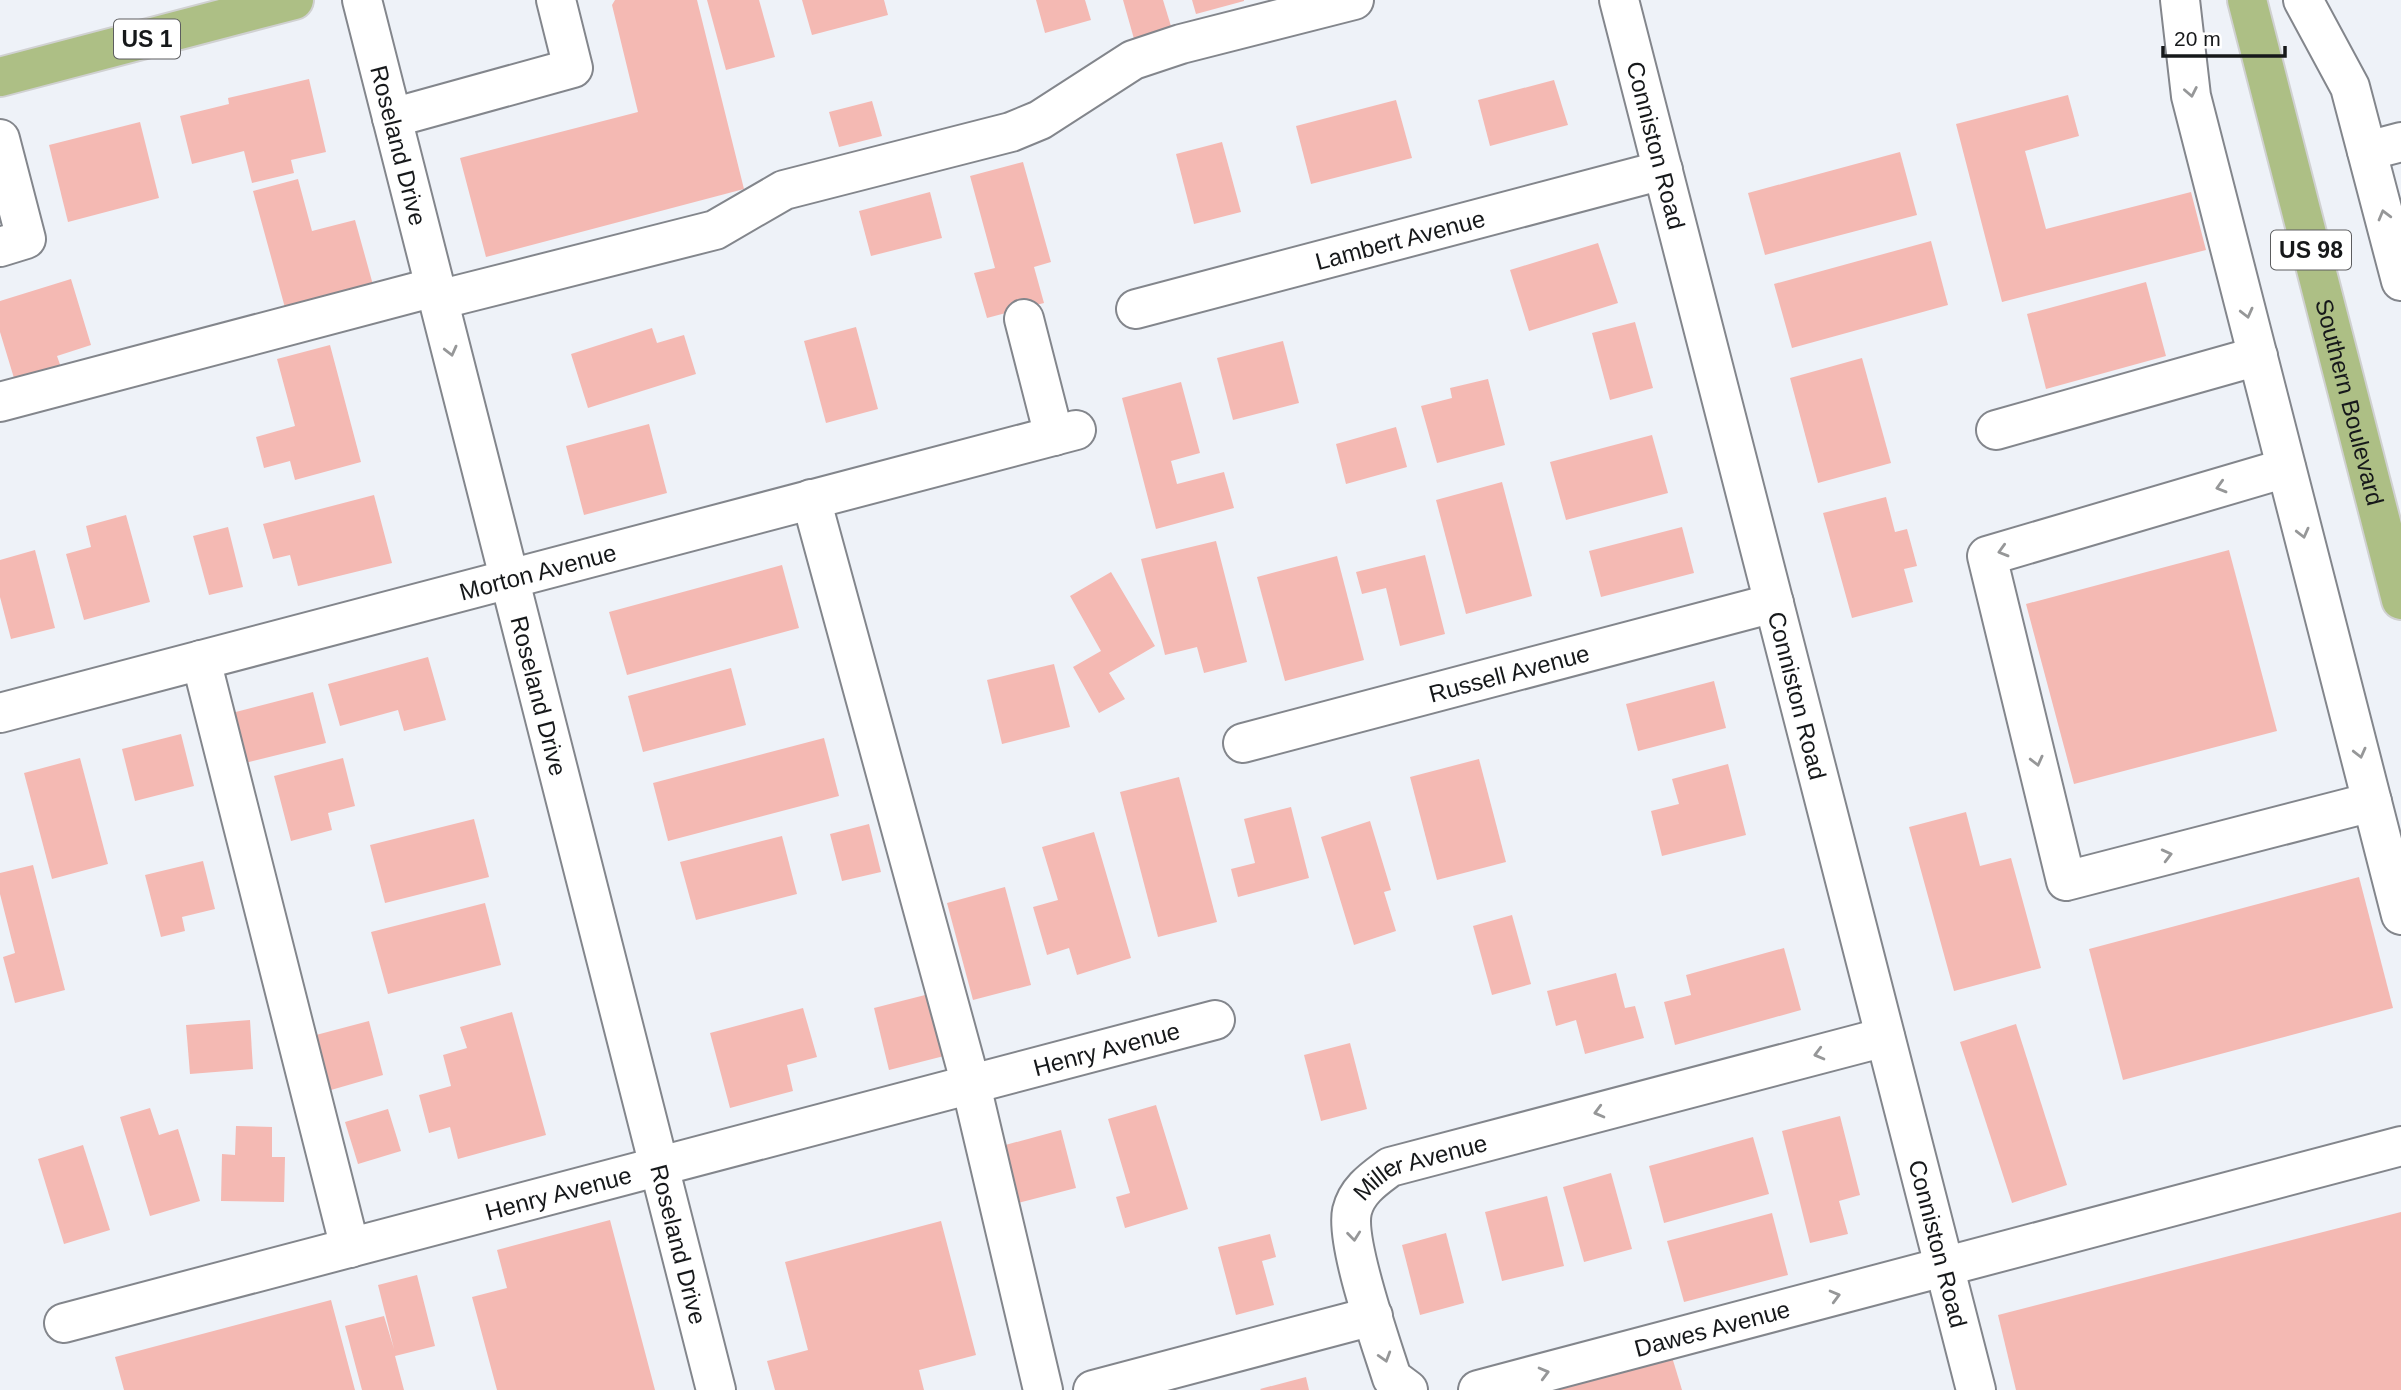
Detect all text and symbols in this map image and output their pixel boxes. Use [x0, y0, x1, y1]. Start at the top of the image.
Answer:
scale bar [2163, 14, 2286, 58]
road number: US 1 [114, 20, 180, 58]
text: 20 m [2174, 27, 2221, 50]
street label: Conniston Road [1622, 59, 1691, 232]
street label: Roseland Drive [366, 62, 432, 228]
one-way arrow [2183, 86, 2198, 98]
street label: Lambert Avenue [1312, 204, 1488, 275]
one-way arrow [2378, 209, 2392, 221]
road number: US 98 [2271, 230, 2351, 270]
street label: Southern Boulevard [2311, 296, 2390, 508]
one-way arrow [2239, 306, 2253, 318]
one-way arrow [443, 345, 457, 357]
one-way arrow [2215, 479, 2227, 494]
one-way arrow [2295, 527, 2309, 539]
street label: Morton Avenue [456, 538, 619, 605]
one-way arrow [1997, 543, 2009, 558]
street label: Conniston Road [1763, 609, 1832, 782]
street label: Roseland Drive [506, 613, 573, 779]
street label: Russell Avenue [1426, 639, 1592, 707]
one-way arrow [2352, 747, 2366, 759]
one-way arrow [2029, 754, 2043, 766]
one-way arrow [2160, 849, 2172, 863]
street label: Henry Avenue [1030, 1016, 1183, 1081]
one-way arrow [1813, 1046, 1825, 1060]
one-way arrow [1593, 1104, 1605, 1118]
street label: Miller Avenue [1347, 1129, 1490, 1205]
street label: Conniston Road [1904, 1157, 1973, 1330]
street label: Henry Avenue [482, 1161, 634, 1225]
street label: Roseland Drive [646, 1161, 712, 1327]
one-way arrow [1346, 1231, 1361, 1242]
one-way arrow [1829, 1290, 1841, 1304]
street label: Dawes Avenue [1631, 1295, 1793, 1362]
one-way arrow [1377, 1350, 1392, 1362]
one-way arrow [1538, 1366, 1550, 1381]

